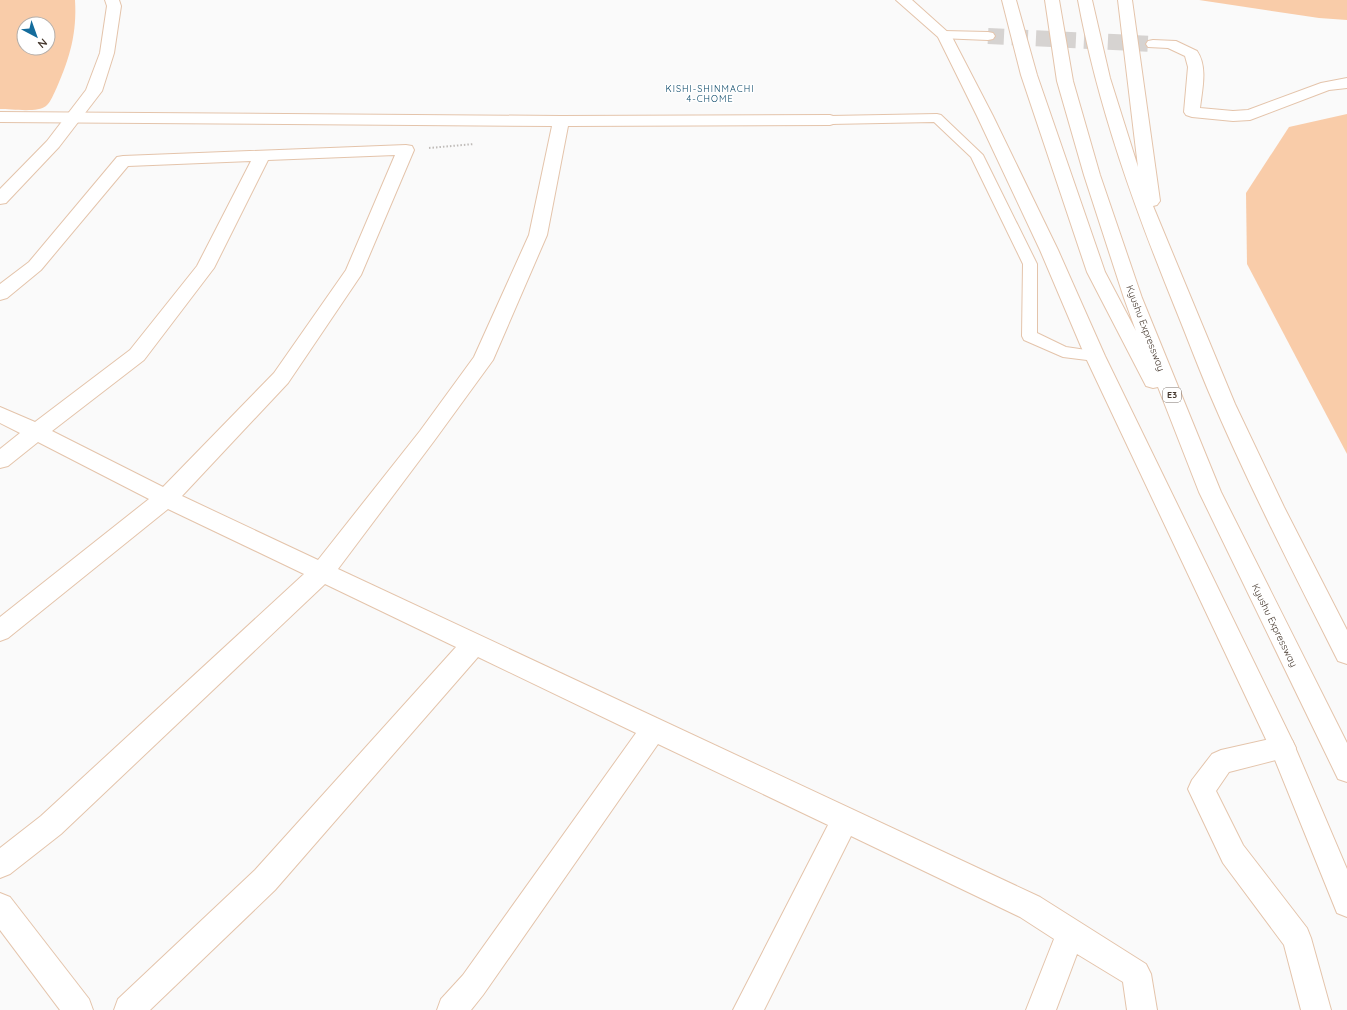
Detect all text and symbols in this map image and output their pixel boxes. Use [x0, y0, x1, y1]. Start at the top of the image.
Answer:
north arrow [16, 16, 56, 56]
text: N [35, 36, 50, 51]
district label: KISHI-SHINMACHI 4-CHOME [666, 83, 754, 104]
street label: Kyushu Expressway [1123, 283, 1168, 373]
road number: E3 [1163, 388, 1181, 402]
street label: Kyushu Expressway [1249, 581, 1300, 669]

